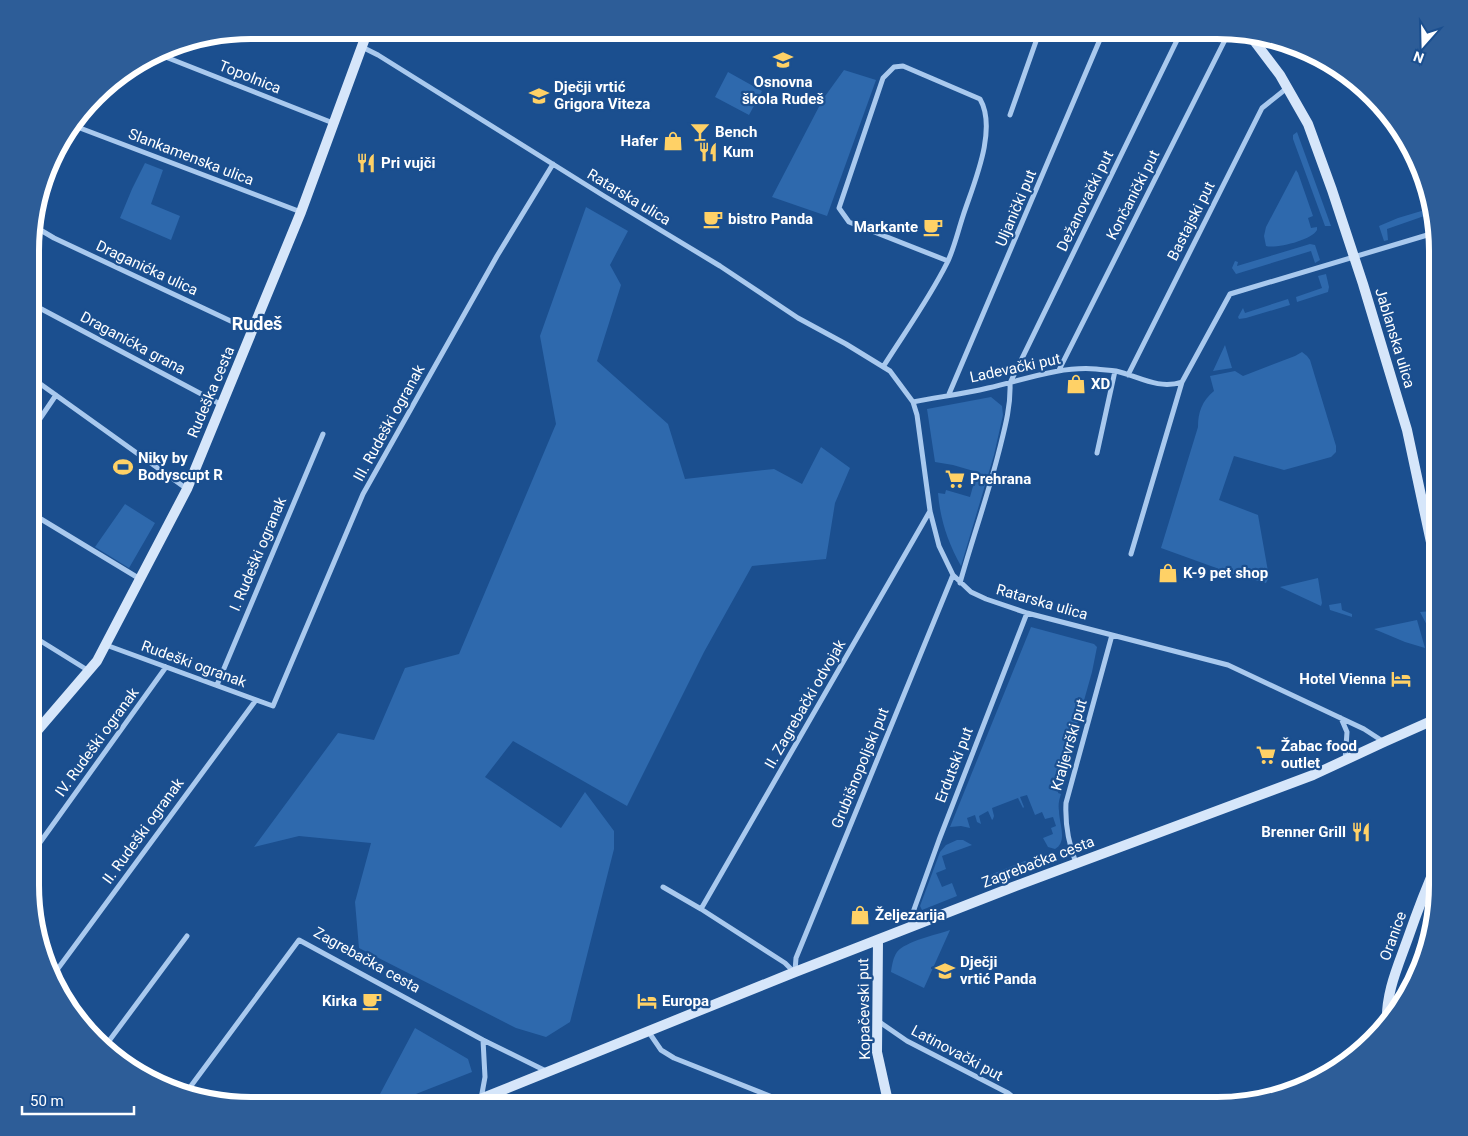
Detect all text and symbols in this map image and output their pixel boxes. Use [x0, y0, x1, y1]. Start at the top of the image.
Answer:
north arrow [1398, 20, 1448, 70]
text: N [1411, 48, 1426, 66]
school or university icon: Osnovna škola Rudeš [772, 49, 794, 71]
street label: Topolnica [216, 56, 284, 98]
place label: Osnovna škola Rudeš [742, 73, 824, 108]
place label: Dječji vrtić Grigora Viteza [554, 78, 650, 113]
school or university icon: Dječji vrtić Grigora Viteza [528, 85, 550, 107]
bar icon: Bench [689, 121, 711, 143]
place label: Bench [715, 123, 757, 141]
street label: Slankamenska ulica [126, 125, 256, 189]
shop icon: Hafer [662, 130, 684, 152]
place label: Hafer [621, 132, 659, 150]
restaurant icon: Kum [697, 141, 719, 163]
place label: Kum [723, 143, 754, 161]
street label: Končanički put [1103, 147, 1163, 243]
street label: Dežanovački put [1053, 148, 1117, 254]
restaurant icon: Pri vujči [355, 152, 377, 174]
place label: Pri vujči [381, 154, 436, 172]
street label: Ratarska ulica [584, 165, 674, 229]
street label: Uljanički put [992, 167, 1040, 249]
street label: Bastajski put [1163, 178, 1219, 263]
cafe icon: bistro Panda [702, 208, 724, 230]
place label: bistro Panda [728, 210, 813, 228]
cafe icon: Markante [922, 216, 944, 238]
place label: Markante [854, 218, 918, 236]
street label: Draganićka ulica [93, 237, 201, 299]
street label: Jablanska ulica [1371, 286, 1419, 390]
street label: Draganićka grana [77, 308, 189, 378]
district label: Rudeš [232, 313, 282, 334]
street label: Rudeška cesta [184, 343, 238, 441]
street label: Ladevački put [968, 350, 1062, 386]
street label: III. Rudeški ogranak [349, 361, 429, 484]
shop icon: XD [1065, 373, 1087, 395]
place label: XD [1091, 375, 1111, 393]
place label: Niky by Bodyscupt R [138, 449, 223, 484]
sports icon: Niky by Bodyscupt R [112, 456, 134, 478]
supermarket icon: Prehrana [944, 468, 966, 490]
place label: Prehrana [970, 470, 1031, 488]
street label: I. Rudeški ogranak [226, 494, 290, 614]
shop icon: K-9 pet shop [1157, 562, 1179, 584]
place label: K-9 pet shop [1183, 564, 1268, 582]
street label: Ratarska ulica [994, 580, 1090, 624]
street label: II. Zagrebački odvojak [761, 636, 849, 772]
street label: Rudeški ogranak [139, 637, 249, 692]
hotel icon: Hotel Vienna [1390, 668, 1412, 690]
place label: Hotel Vienna [1299, 670, 1386, 688]
street label: IV. Rudeški ogranak [51, 684, 143, 800]
street label: Kraljevrški put [1047, 697, 1091, 793]
street label: Grubišnopoljski put [828, 705, 892, 831]
street label: Erdutski put [931, 725, 977, 805]
place label: Žabac food outlet [1281, 737, 1357, 772]
supermarket icon: Žabac food outlet [1255, 744, 1277, 766]
street label: II. Rudeški ogranak [99, 774, 188, 887]
restaurant icon: Brenner Grill [1350, 821, 1372, 843]
place label: Brenner Grill [1261, 823, 1346, 841]
street label: Zagrebačka cesta [979, 832, 1097, 892]
shop icon: Željezarija [849, 904, 871, 926]
place label: Željezarija [875, 906, 945, 924]
street label: Oranice [1376, 909, 1410, 963]
street label: Zagrebačka cesta [311, 923, 423, 997]
place label: Dječji vrtić Panda [960, 953, 1037, 988]
street label: Kopačevski put [854, 958, 874, 1060]
school or university icon: Dječji vrtić Panda [934, 960, 956, 982]
cafe icon: Kirka [361, 990, 383, 1012]
hotel icon: Europa [636, 990, 658, 1012]
place label: Kirka [322, 992, 357, 1010]
place label: Europa [662, 992, 709, 1010]
street label: Latinovački put [908, 1021, 1006, 1085]
scale bar [22, 1084, 135, 1116]
text: 50 m [30, 1092, 64, 1110]

